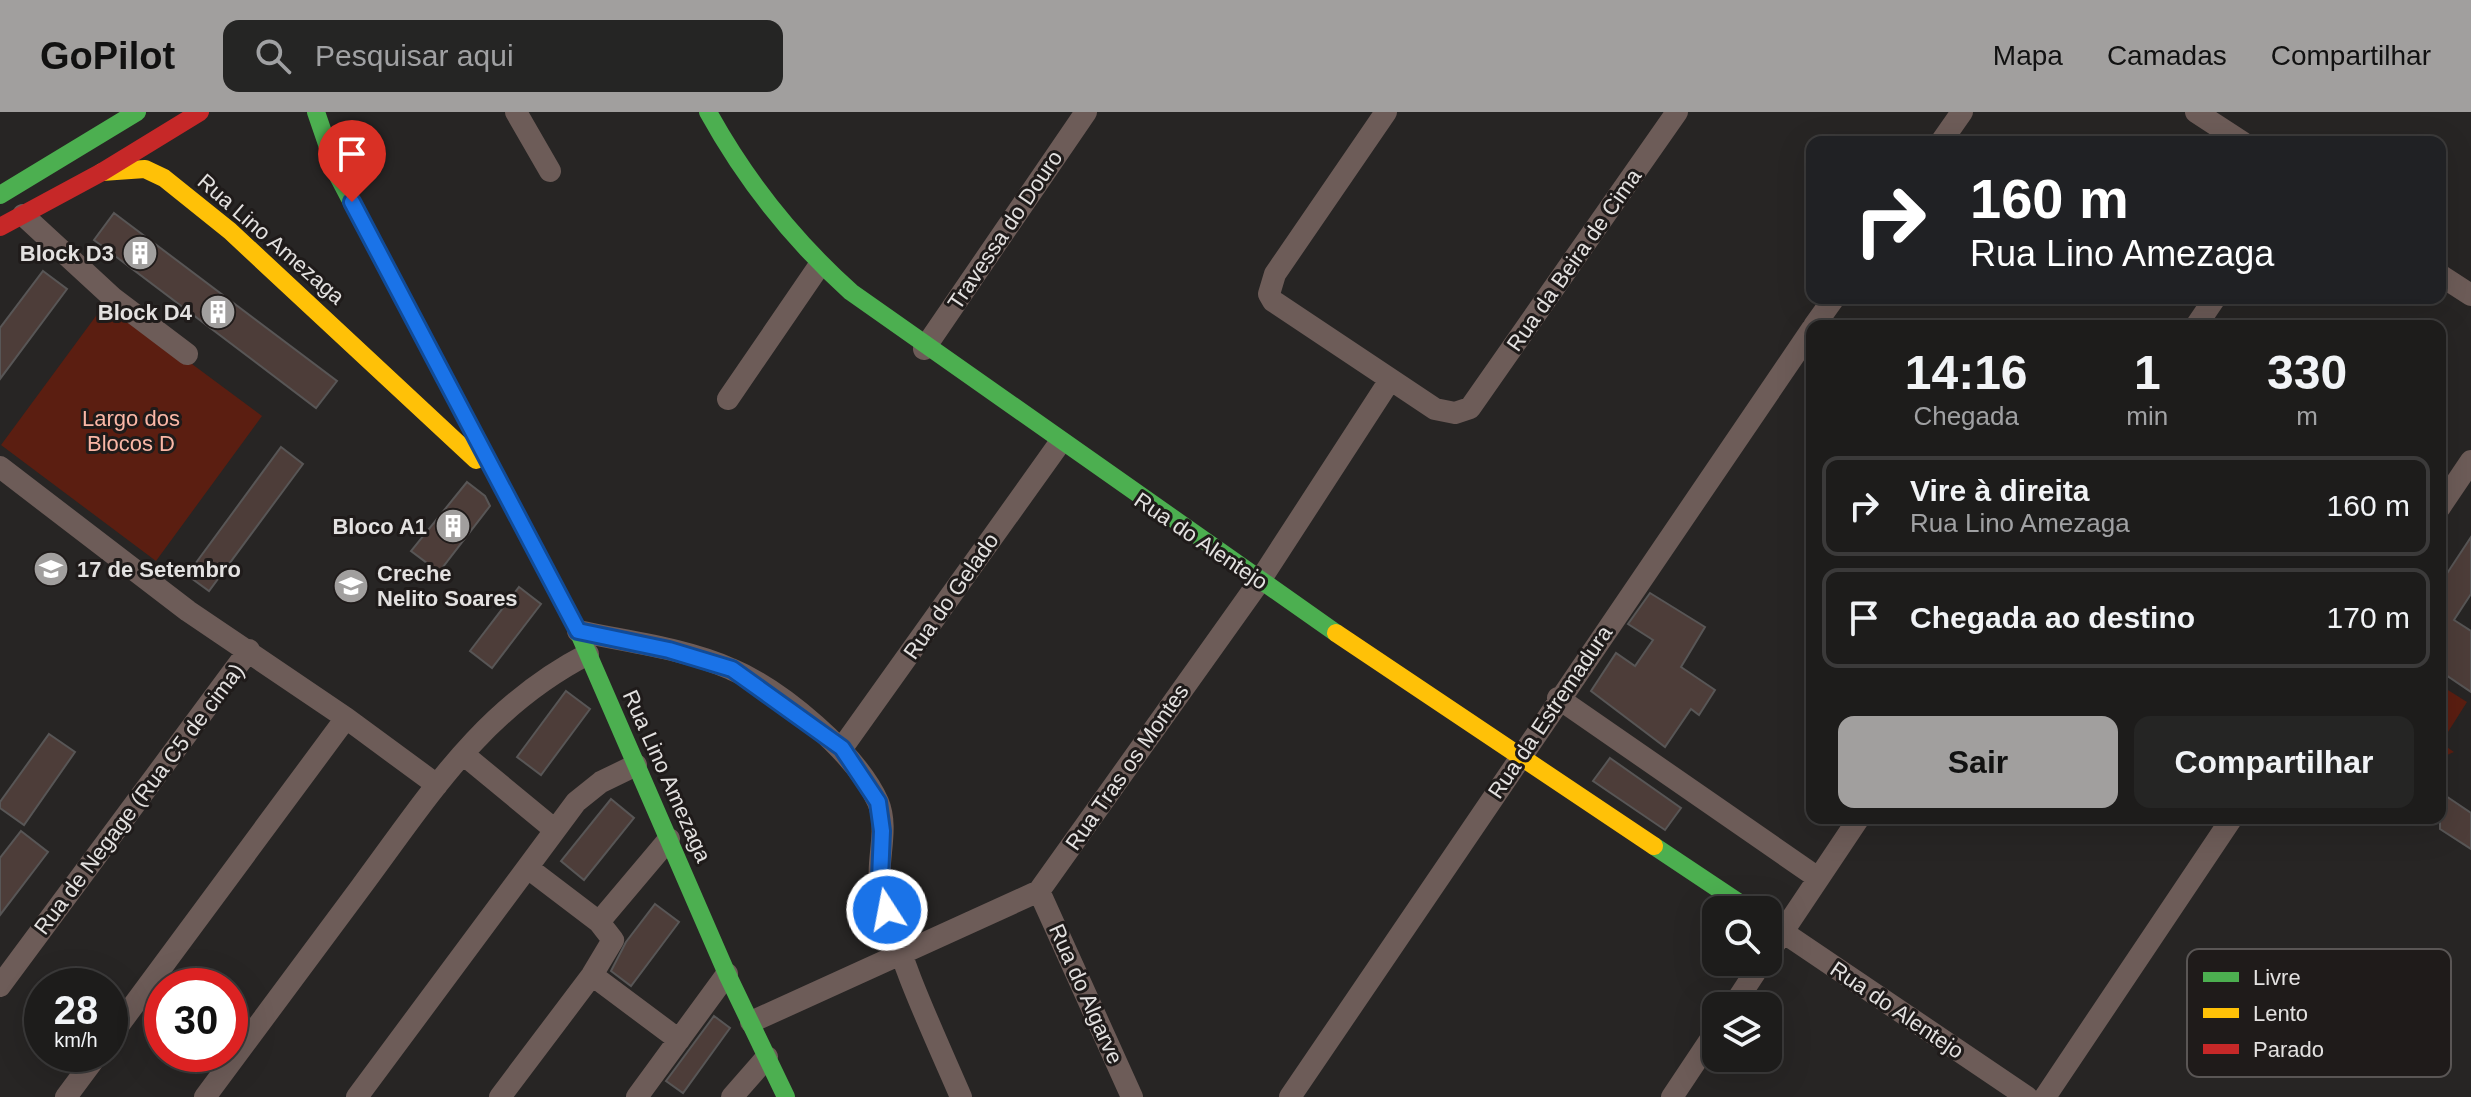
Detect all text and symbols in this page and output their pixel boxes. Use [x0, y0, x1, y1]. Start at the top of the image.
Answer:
search box [223, 20, 783, 92]
icon: search [251, 34, 295, 78]
text: GoPilot [40, 35, 175, 77]
text: Pesquisar aqui [315, 39, 514, 72]
text: Mapa [1993, 40, 2063, 71]
text: Camadas [2107, 40, 2227, 71]
text: Compartilhar [2271, 40, 2431, 71]
pin [318, 120, 386, 202]
icon: arrive [330, 132, 374, 176]
street label: Travessa do Douro [943, 146, 1067, 314]
street label: Rua da Beira de Cima [1502, 164, 1647, 356]
text: 160 m [1970, 167, 2129, 230]
icon: right [1838, 168, 1942, 272]
street label: Rua Lino Amezaga [193, 169, 350, 310]
text: Rua Lino Amezaga [1970, 233, 2274, 274]
building icon: Block D3 [121, 234, 159, 272]
place label: Block D3 [20, 241, 114, 266]
building icon: Block D4 [199, 293, 237, 331]
place label: Block D4 [98, 300, 193, 325]
text: 14:16 [1905, 346, 2028, 399]
text: 1 [2134, 346, 2161, 399]
text: 330 [2267, 346, 2347, 399]
text: Chegada [1913, 401, 2019, 431]
text: min [2126, 401, 2168, 431]
text: m [2296, 401, 2318, 431]
park label: Largo dos Blocos D [82, 406, 180, 456]
text: Vire à direita [1910, 474, 2090, 507]
icon: right [1842, 484, 1886, 528]
street label: Rua do Alentejo [1130, 487, 1272, 595]
text: 160 m [2327, 489, 2410, 522]
building icon: Bloco A1 [434, 507, 472, 545]
text: Rua Lino Amezaga [1910, 508, 2130, 538]
place label: Bloco A1 [332, 514, 427, 539]
street label: Rua do Gelado [898, 528, 1004, 664]
school or university icon: 17 de Setembro [32, 550, 70, 588]
place label: 17 de Setembro [77, 557, 241, 582]
place label: Creche Nelito Soares [377, 561, 518, 611]
school or university icon: Creche Nelito Soares [332, 567, 370, 605]
icon: arrive [1842, 596, 1886, 640]
text: Chegada ao destino [1910, 601, 2195, 634]
text: 170 m [2327, 601, 2410, 634]
street label: Rua da Estremadura [1483, 620, 1618, 803]
street label: Rua de Negage (Rua C5 de cima) [29, 659, 249, 939]
street label: Rua Tras os Montes [1060, 679, 1194, 855]
street label: Rua Lino Amezaga [618, 686, 717, 867]
button: Sair [1838, 716, 2118, 808]
button: Compartilhar [2134, 716, 2414, 808]
position arrow [845, 868, 929, 952]
map controls [1702, 896, 1782, 1072]
button: search [1702, 896, 1782, 976]
street label: Rua do Algarve [1044, 920, 1128, 1068]
legend [2187, 949, 2451, 1077]
street label: Rua do Alentejo [1826, 956, 1968, 1064]
text: Livre [2253, 965, 2301, 990]
speed limit sign: 30 [144, 968, 248, 1072]
text: 28 [54, 988, 98, 1032]
button: layers [1702, 992, 1782, 1072]
text: Lento [2253, 1001, 2308, 1026]
text: km/h [54, 1029, 98, 1051]
text: Parado [2253, 1037, 2324, 1062]

